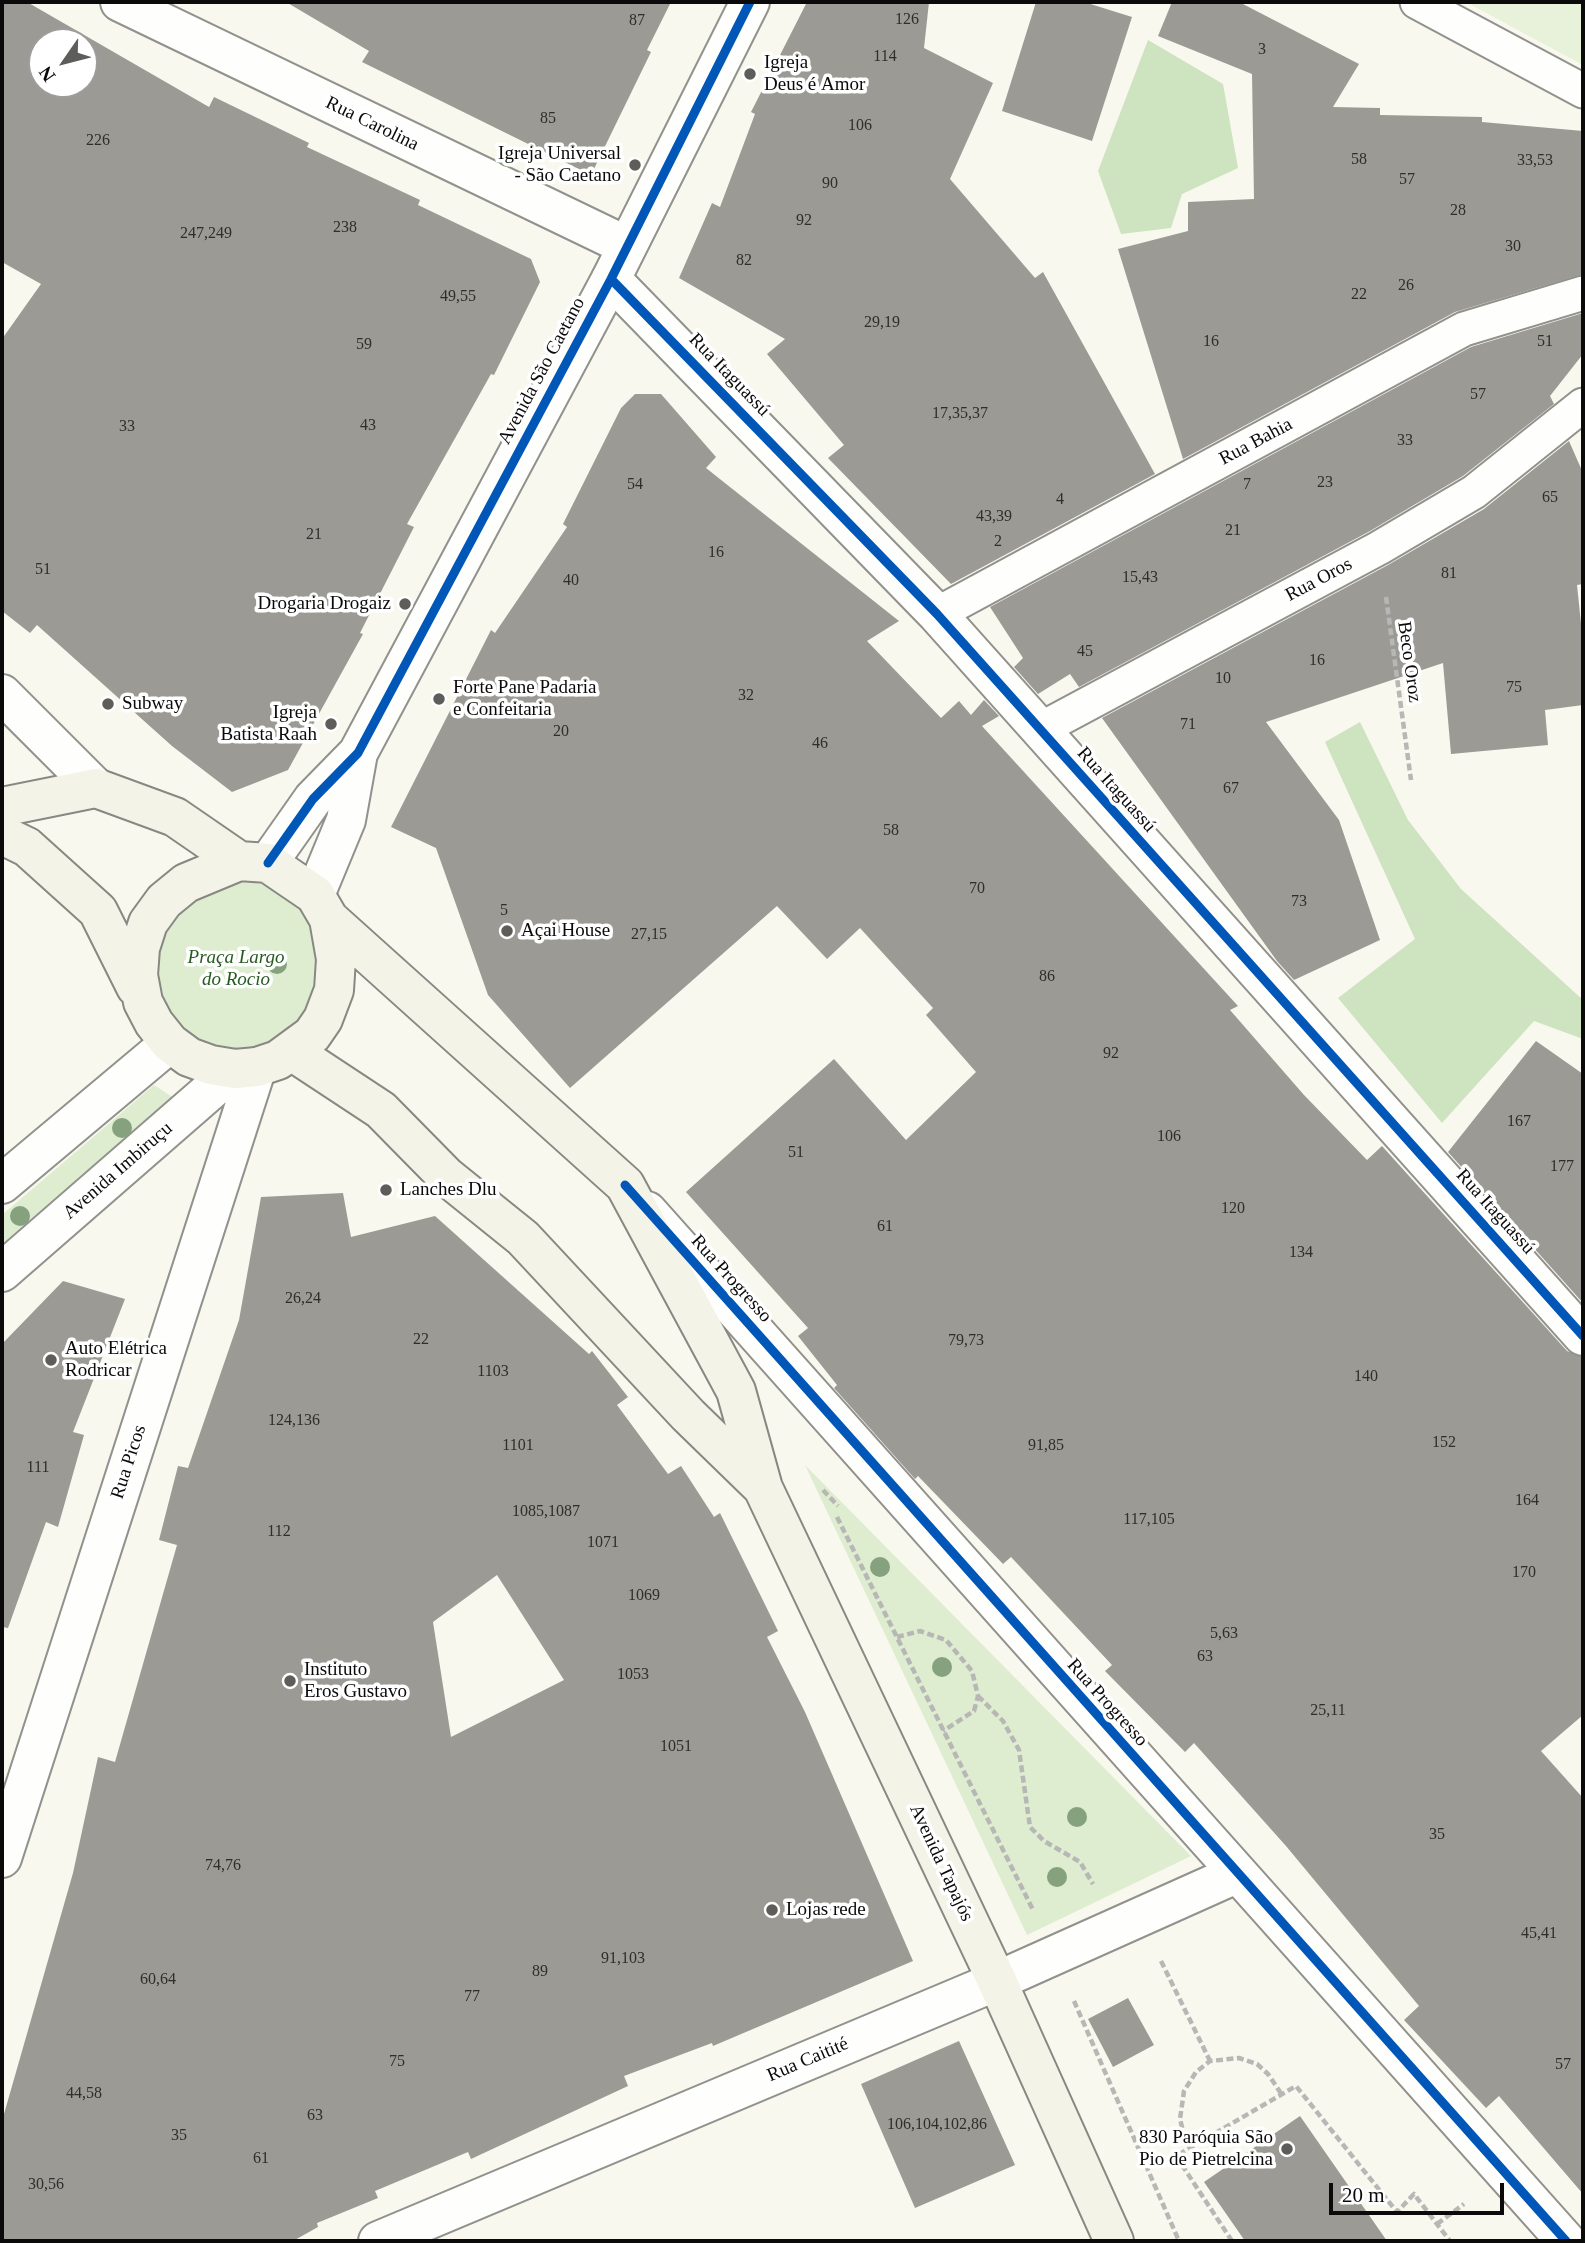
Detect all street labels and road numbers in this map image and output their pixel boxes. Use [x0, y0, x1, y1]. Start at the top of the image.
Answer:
street label: Rua Carolina [322, 92, 422, 156]
street label: Avenida São Caetano [494, 294, 590, 448]
street label: Rua Itaguassú [684, 329, 774, 421]
street label: Rua Bahia [1215, 413, 1297, 471]
street label: Rua Oros [1282, 553, 1356, 607]
street label: Beco Oroz [1392, 620, 1426, 704]
street label: Rua Itaguassú [1072, 743, 1160, 837]
street label: Avenida Imbiruçu [59, 1117, 177, 1225]
street label: Rua Itaguassú [1451, 1165, 1539, 1259]
street label: Rua Progresso [686, 1230, 776, 1328]
street label: Rua Picos [106, 1422, 152, 1502]
street label: Rua Progresso [1062, 1654, 1152, 1752]
street label: Avenida Tapajós [904, 1801, 978, 1925]
street label: Rua Caitité [764, 2033, 852, 2087]

